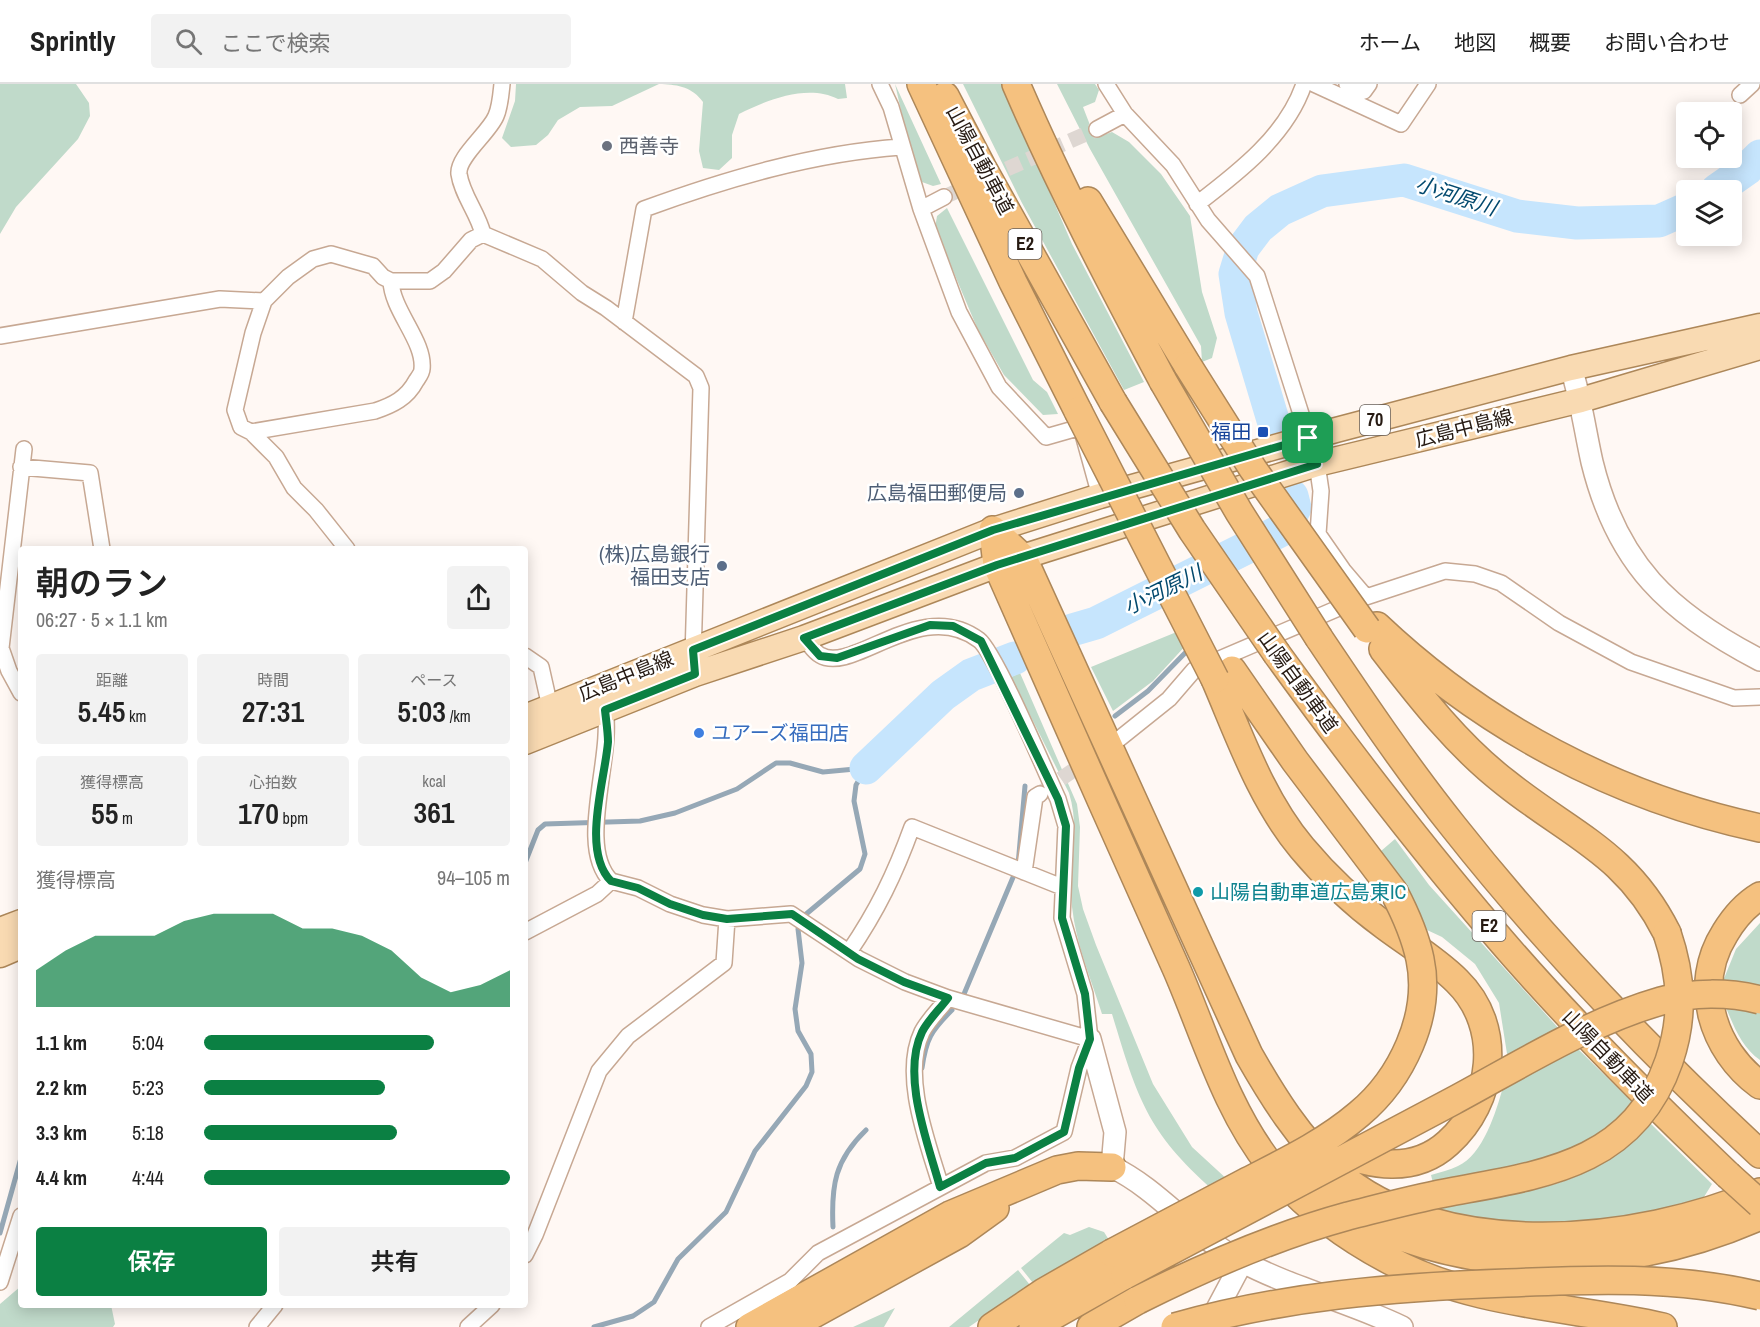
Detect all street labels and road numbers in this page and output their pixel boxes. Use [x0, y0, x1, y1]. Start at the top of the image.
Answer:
street label: 山陽自動車道 [940, 100, 1021, 219]
road number: E2 [1008, 229, 1042, 259]
street label: 広島中島線 [1412, 402, 1516, 453]
road number: 70 [1360, 405, 1390, 435]
street label: 山陽自動車道 [1252, 625, 1345, 738]
street label: 広島中島線 [574, 644, 677, 707]
road number: E2 [1472, 911, 1506, 941]
street label: 山陽自動車道 [1557, 1003, 1660, 1108]

